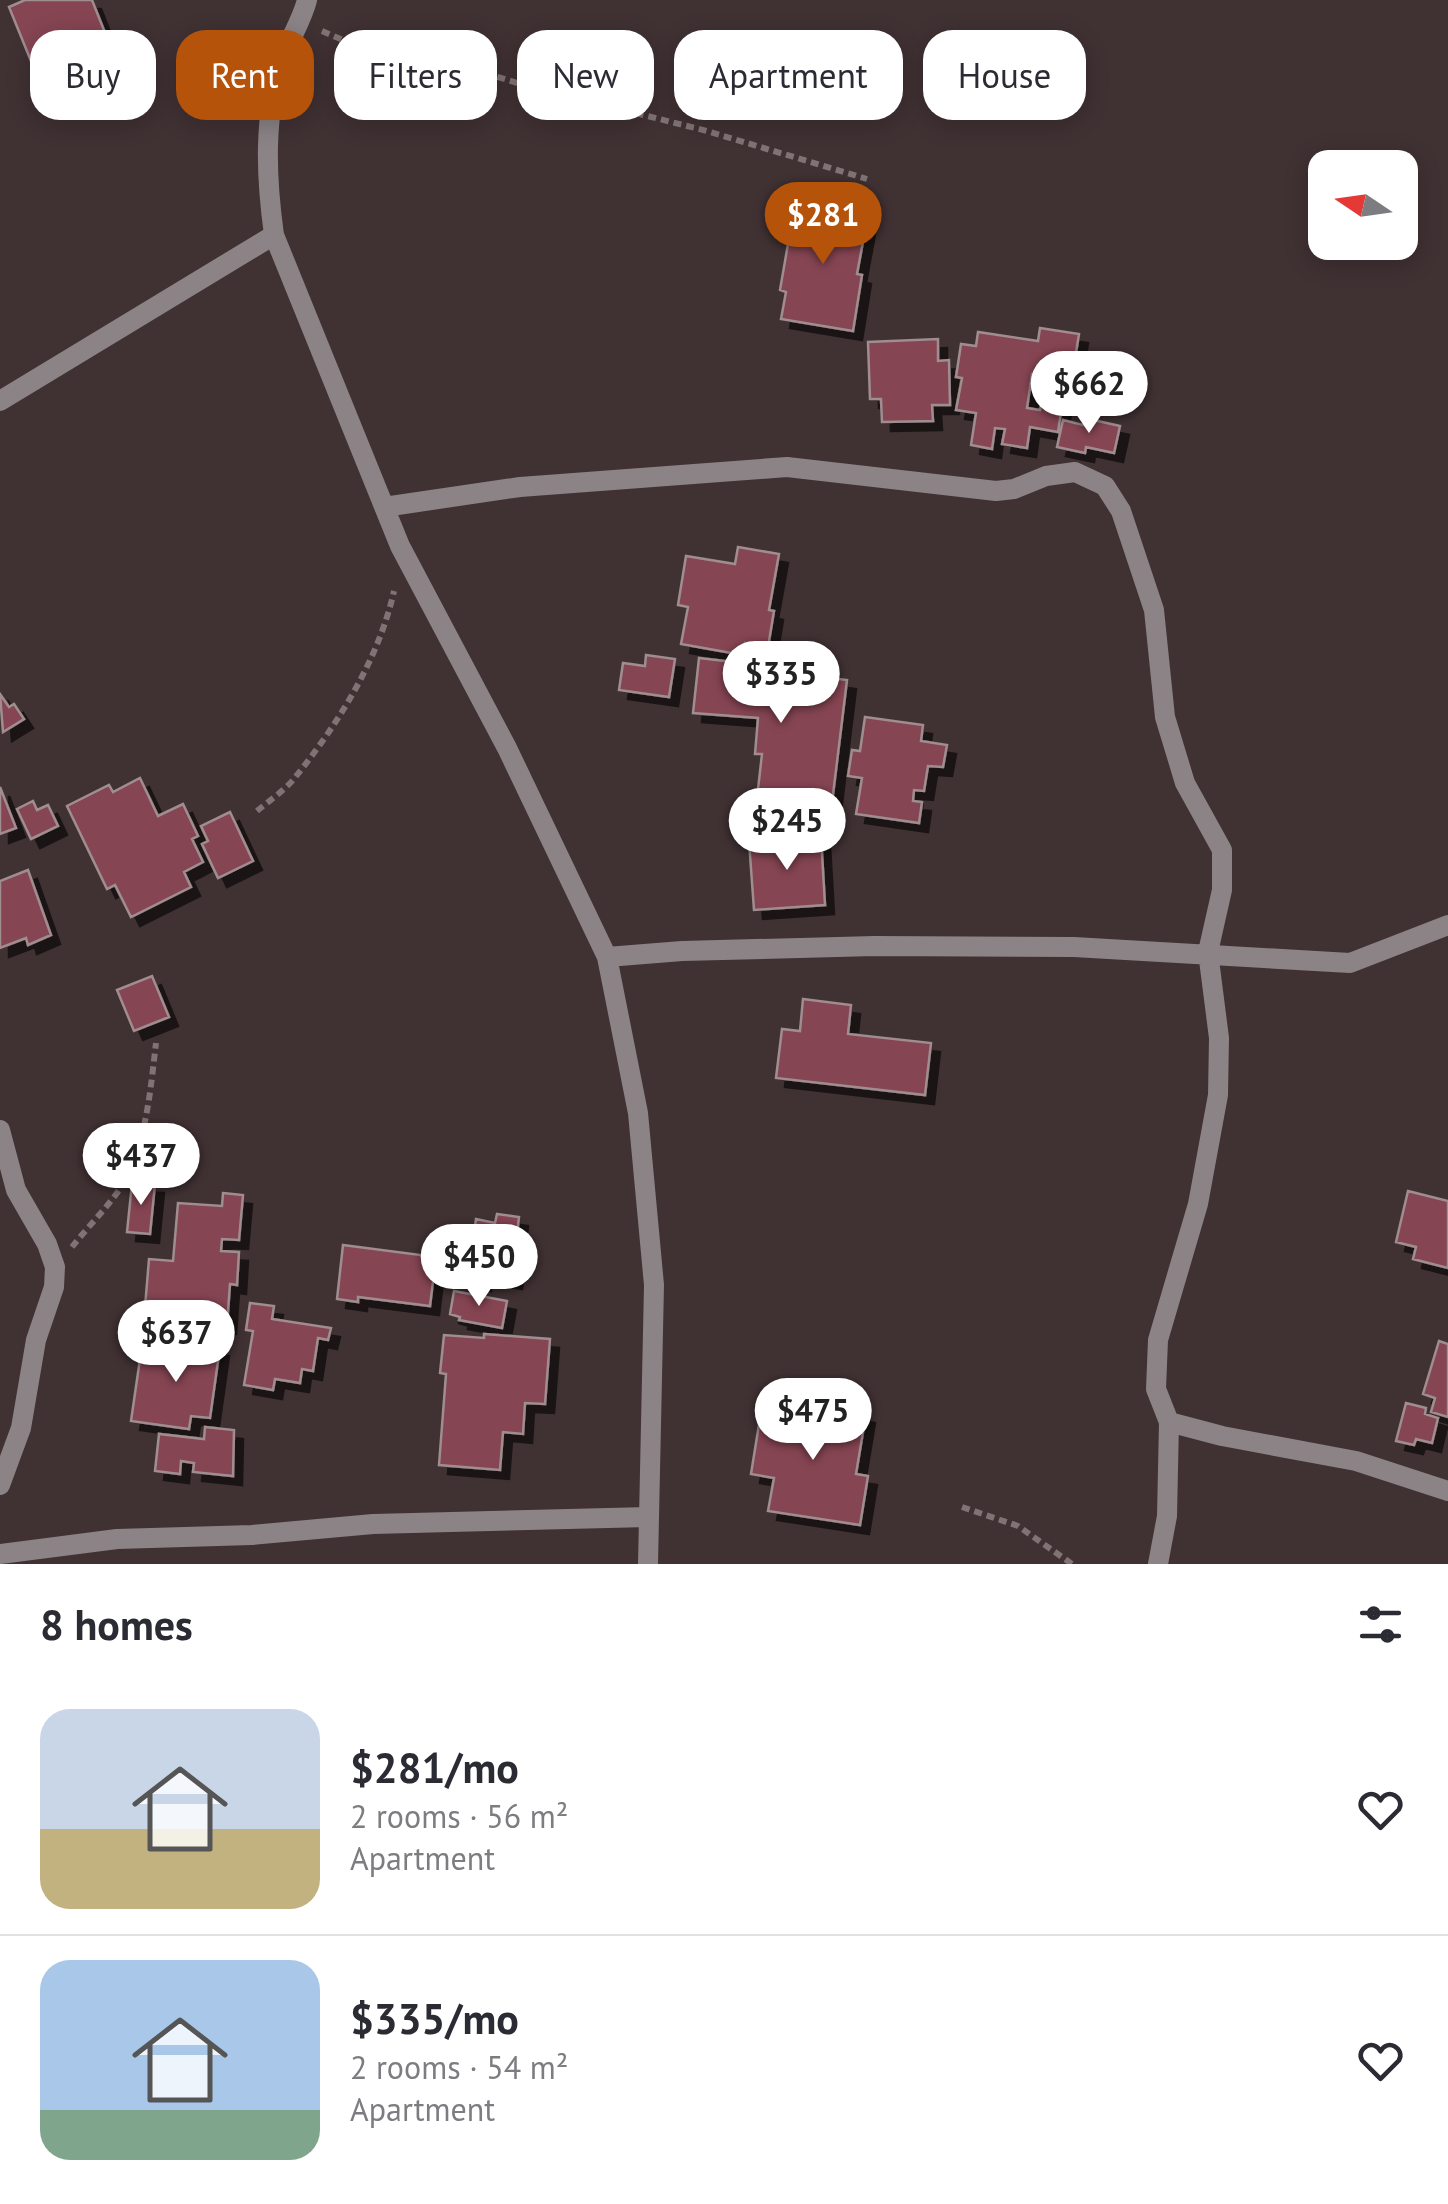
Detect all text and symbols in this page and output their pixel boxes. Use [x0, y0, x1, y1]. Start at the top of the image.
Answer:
chip: Buy [30, 30, 156, 120]
chip: Rent [176, 30, 314, 120]
chip: Filters [334, 30, 497, 120]
chip: New [517, 30, 654, 120]
chip: Apartment [674, 30, 903, 120]
chip: House [923, 30, 1086, 120]
north arrow [1308, 150, 1418, 260]
map controls [1308, 150, 1418, 260]
pin: $281 [764, 182, 882, 267]
text: $281 [787, 193, 859, 235]
pin: $662 [1030, 351, 1148, 436]
text: $662 [1053, 362, 1125, 404]
pin: $335 [722, 641, 840, 726]
text: $335 [745, 652, 817, 694]
pin: $245 [728, 788, 846, 873]
text: $245 [751, 799, 823, 841]
pin: $437 [82, 1123, 200, 1208]
text: $437 [105, 1134, 177, 1176]
pin: $450 [420, 1224, 538, 1309]
text: $450 [443, 1235, 515, 1277]
pin: $637 [117, 1300, 235, 1385]
text: $637 [140, 1311, 212, 1353]
pin: $475 [754, 1378, 872, 1463]
text: $475 [777, 1389, 849, 1431]
text: 8 homes [40, 1597, 193, 1652]
icon: filters [1353, 1597, 1408, 1652]
text: $281/mo [350, 1740, 519, 1795]
icon: home [120, 1749, 240, 1869]
icon: heart [1353, 1782, 1408, 1837]
text: 2 rooms · 56 m² [350, 1795, 568, 1837]
text: Apartment [350, 1837, 495, 1879]
text: $335/mo [350, 1991, 519, 2046]
icon: home [120, 2000, 240, 2120]
icon: heart [1353, 2033, 1408, 2088]
text: 2 rooms · 54 m² [350, 2046, 568, 2088]
text: Apartment [350, 2088, 495, 2130]

